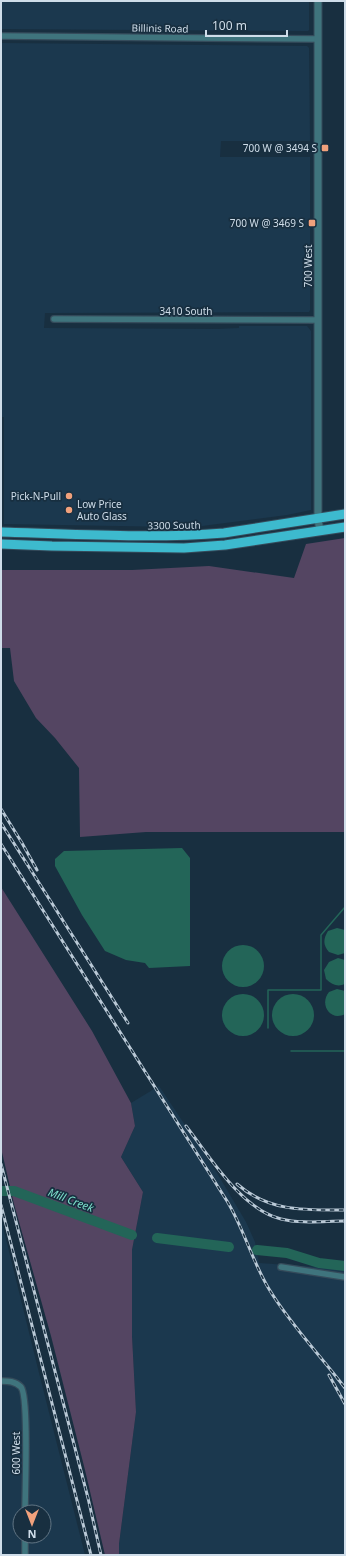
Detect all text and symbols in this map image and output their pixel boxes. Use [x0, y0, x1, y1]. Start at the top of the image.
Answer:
scale bar [206, 12, 287, 38]
text: 100 m [212, 17, 247, 34]
street label: Billinis Road [131, 21, 189, 35]
place label: 700 W @ 3494 S [243, 141, 317, 155]
marker: 700 W @ 3494 S [320, 143, 330, 153]
place label: 700 W @ 3469 S [230, 216, 304, 230]
marker: 700 W @ 3469 S [307, 218, 317, 228]
street label: 700 West [301, 244, 315, 287]
street label: 3410 South [160, 304, 213, 318]
place label: Pick-N-Pull [11, 489, 61, 503]
marker: Pick-N-Pull [64, 491, 74, 501]
place label: Low Price Auto Glass [77, 497, 127, 523]
marker: Low Price Auto Glass [64, 505, 74, 515]
street label: 3300 South [147, 518, 201, 532]
water label: Mill Creek [46, 1184, 97, 1215]
street label: 600 West [9, 1431, 23, 1474]
north arrow [12, 1504, 52, 1544]
text: N [28, 1527, 36, 1542]

